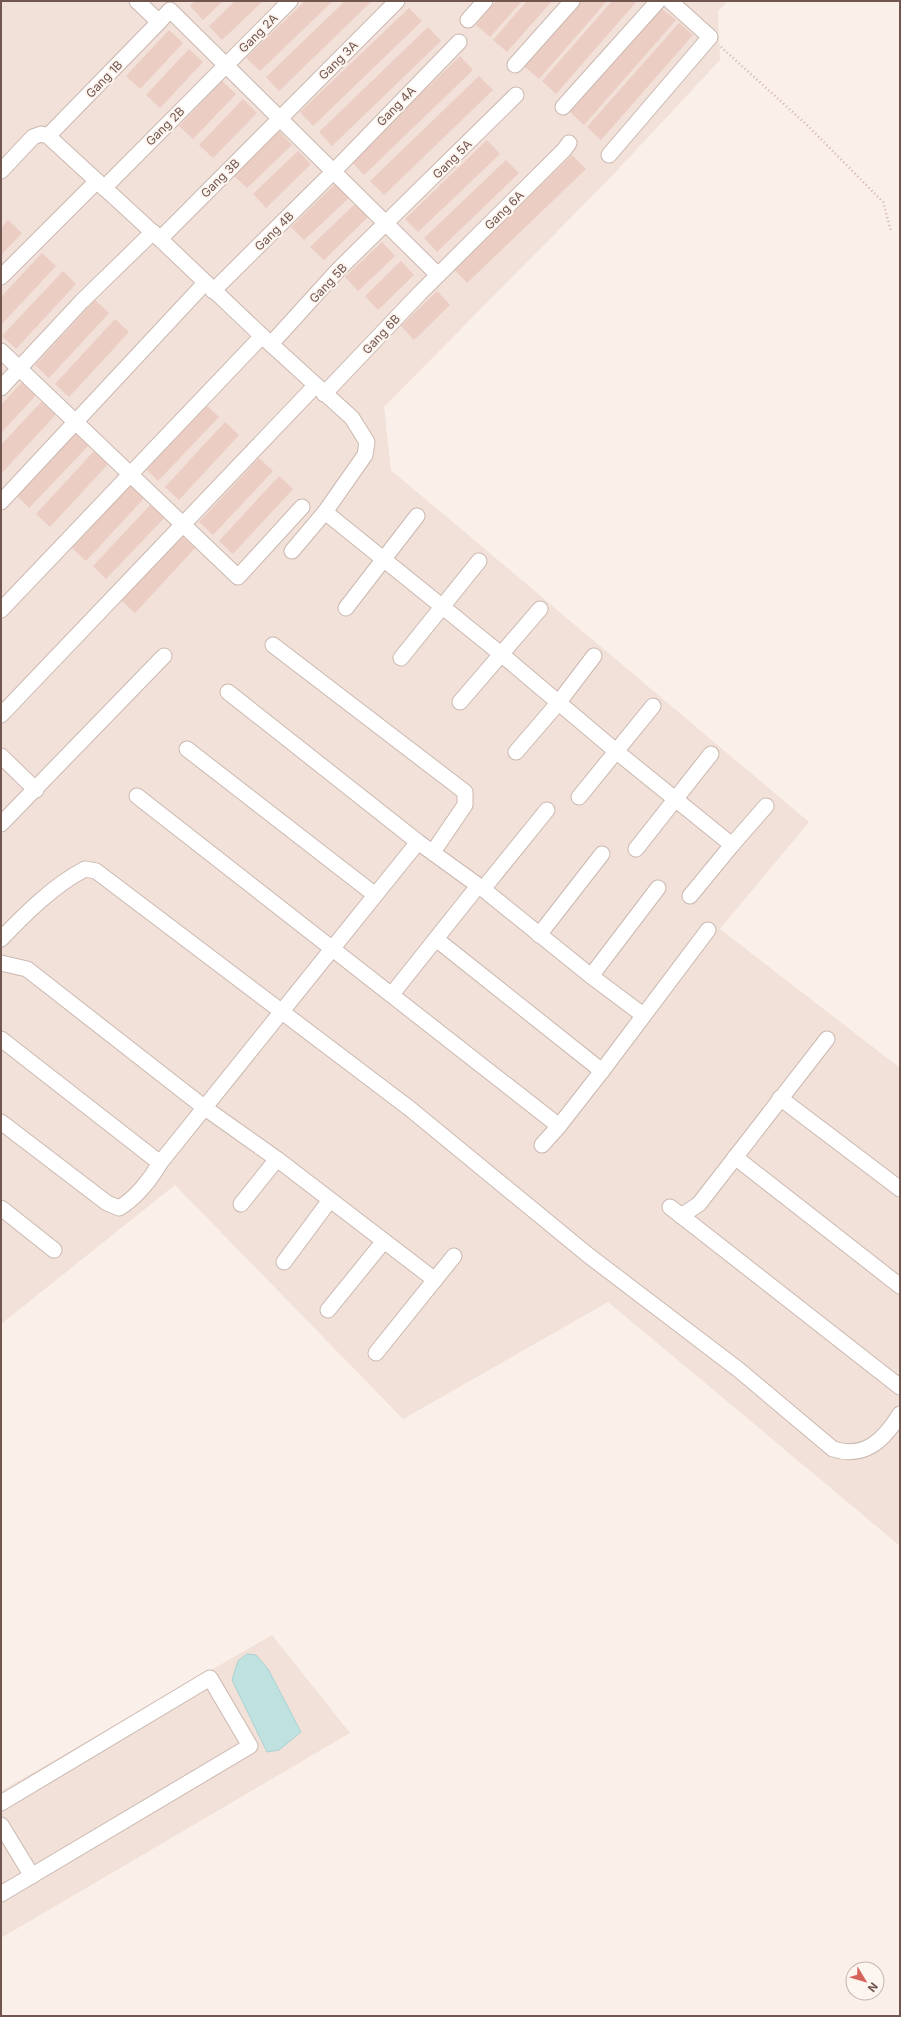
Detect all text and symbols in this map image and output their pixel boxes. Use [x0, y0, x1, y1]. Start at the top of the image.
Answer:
street label: Gang 2A [235, 10, 281, 56]
street label: Gang 3A [315, 37, 361, 83]
street label: Gang 1B [83, 57, 126, 101]
street label: Gang 4A [373, 83, 419, 129]
street label: Gang 2B [142, 103, 188, 149]
street label: Gang 5A [429, 136, 475, 182]
street label: Gang 3B [197, 155, 243, 201]
street label: Gang 6A [481, 187, 527, 233]
street label: Gang 4B [251, 208, 297, 254]
street label: Gang 5B [306, 260, 350, 306]
street label: Gang 6B [359, 311, 403, 357]
north arrow [845, 1961, 885, 2001]
text: N [865, 1980, 881, 1995]

